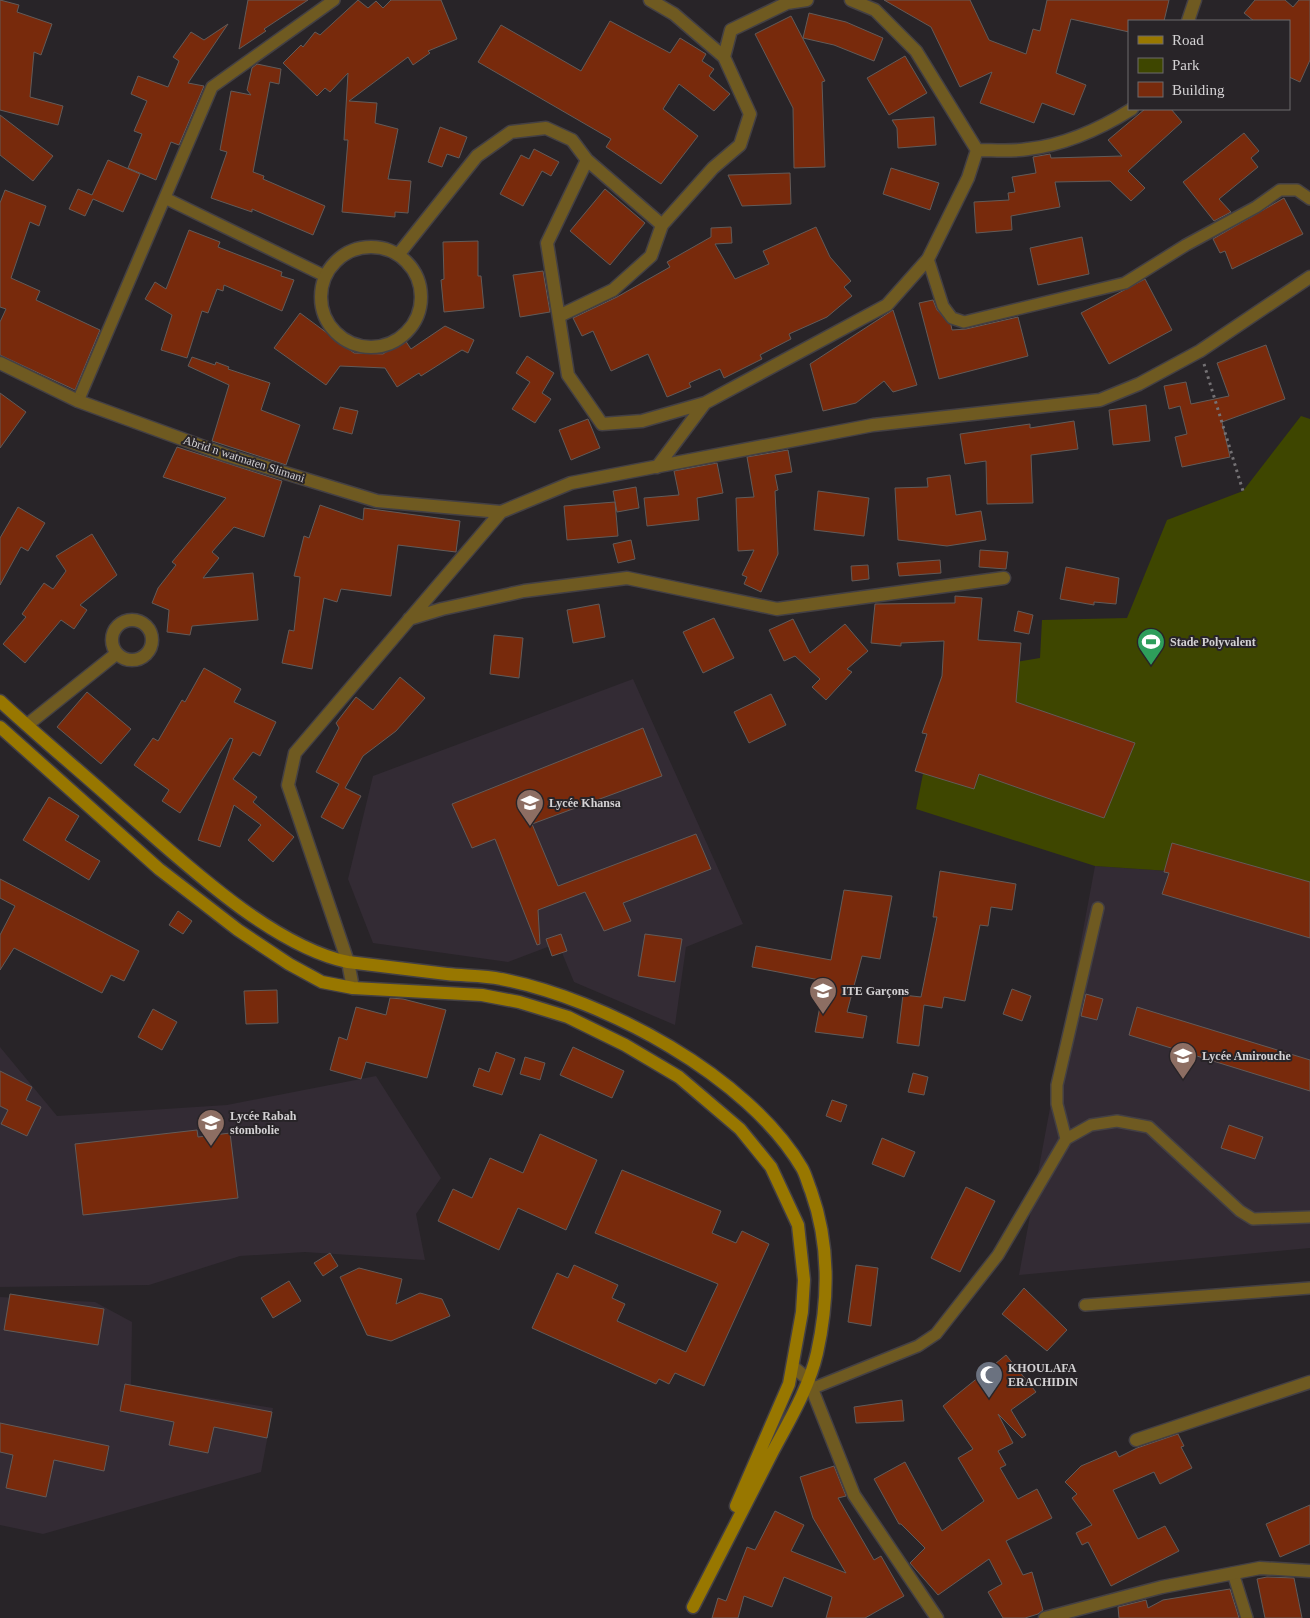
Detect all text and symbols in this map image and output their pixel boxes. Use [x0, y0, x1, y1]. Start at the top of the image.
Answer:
legend [1128, 20, 1290, 110]
text: Road [1172, 32, 1204, 48]
text: Park [1172, 57, 1200, 73]
text: Building [1172, 82, 1225, 98]
street label: Abrid n watmaten Slimani [181, 433, 307, 485]
sports icon: Stade Polyvalent [1136, 627, 1166, 666]
place label: Stade Polyvalent [1170, 635, 1256, 649]
school or university icon: Lycée Khansa [515, 788, 545, 827]
place label: Lycée Khansa [549, 796, 621, 810]
school or university icon: ITE Garçons [808, 976, 838, 1015]
place label: ITE Garçons [842, 984, 909, 998]
school or university icon: Lycée Amirouche [1168, 1041, 1198, 1080]
place label: Lycée Amirouche [1202, 1049, 1291, 1063]
school or university icon: Lycée Rabah stombolie [196, 1108, 226, 1147]
place label: Lycée Rabah stombolie [230, 1109, 297, 1137]
mosque icon: KHOULAFA ERACHIDIN [974, 1360, 1004, 1399]
place label: KHOULAFA ERACHIDIN [1008, 1361, 1078, 1389]

